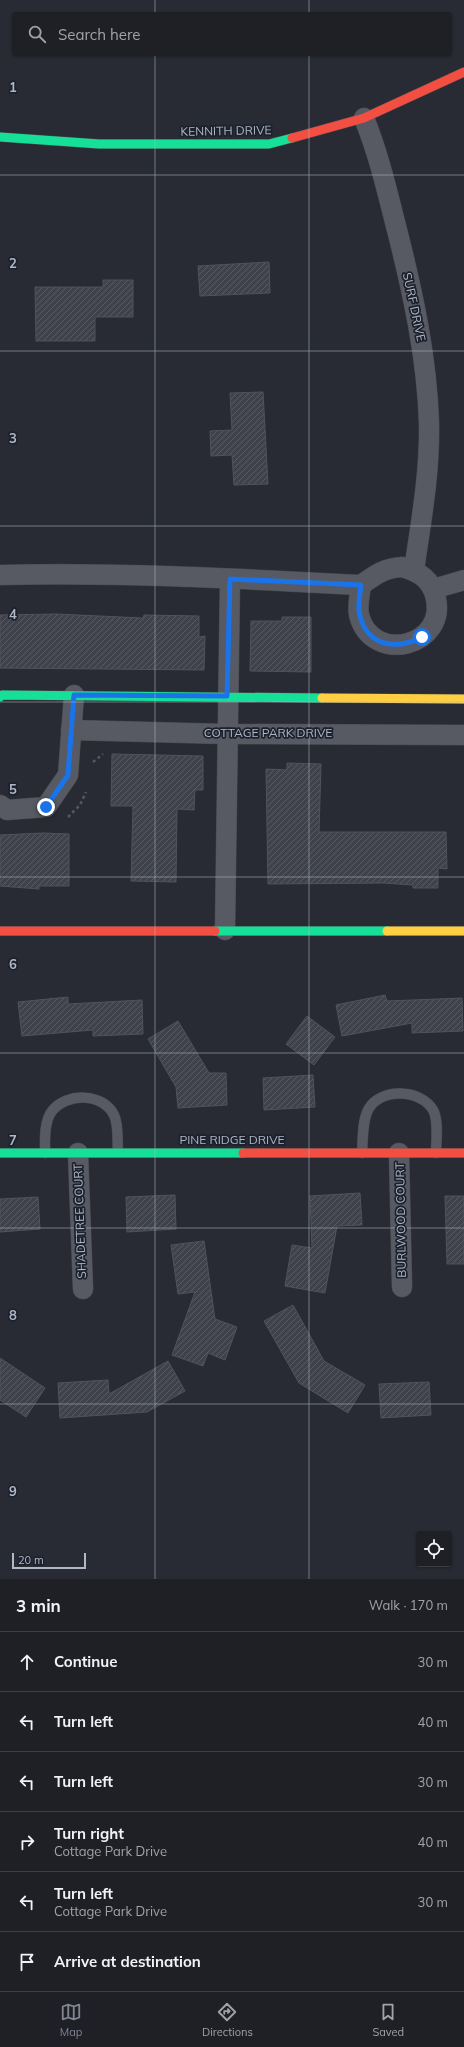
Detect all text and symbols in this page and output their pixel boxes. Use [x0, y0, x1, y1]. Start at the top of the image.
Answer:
search box [12, 12, 452, 56]
icon: search [26, 23, 48, 45]
text: Search here [58, 25, 140, 44]
text: 1 [9, 79, 17, 95]
street label: KENNITH DRIVE [180, 122, 272, 139]
text: 2 [9, 255, 17, 271]
street label: SURF DRIVE [400, 271, 429, 343]
text: 3 [9, 430, 17, 446]
text: 4 [9, 606, 17, 622]
route start [413, 628, 431, 646]
street label: COTTAGE PARK DRIVE [204, 725, 332, 740]
text: 5 [9, 781, 17, 797]
route end [37, 798, 55, 816]
text: 6 [9, 956, 17, 972]
text: 7 [9, 1132, 17, 1148]
street label: PINE RIDGE DRIVE [179, 1132, 285, 1147]
street label: BURLWOOD COURT [392, 1161, 409, 1278]
street label: SHADETREE COURT [70, 1162, 89, 1279]
text: 8 [9, 1307, 17, 1323]
text: 9 [9, 1483, 17, 1499]
map controls [416, 1531, 452, 1567]
button: locate [416, 1531, 452, 1567]
scale bar [12, 1551, 86, 1570]
text: 20 m [18, 1553, 44, 1567]
text: 3 min [16, 1595, 61, 1616]
text: Walk · 170 m [369, 1597, 448, 1613]
icon: ahead [16, 1651, 38, 1673]
text: Continue [54, 1652, 117, 1671]
text: 30 m [418, 1654, 448, 1670]
icon: left [16, 1711, 38, 1733]
text: Turn left [54, 1712, 113, 1731]
text: 40 m [418, 1714, 448, 1730]
icon: left [16, 1771, 38, 1793]
text: Turn left [54, 1772, 113, 1791]
text: 30 m [418, 1774, 448, 1790]
text: Turn right [54, 1824, 124, 1843]
icon: right [16, 1831, 38, 1853]
text: 40 m [418, 1834, 448, 1850]
text: Cottage Park Drive [54, 1843, 167, 1859]
text: Turn left [54, 1884, 113, 1903]
icon: left [16, 1891, 38, 1913]
text: 30 m [418, 1894, 448, 1910]
text: Cottage Park Drive [54, 1903, 167, 1919]
icon: arrive [16, 1951, 38, 1973]
text: Arrive at destination [54, 1952, 201, 1971]
tab: Map [60, 2001, 82, 2039]
tab: Directions [202, 2001, 253, 2039]
tab: Saved [372, 2001, 404, 2039]

